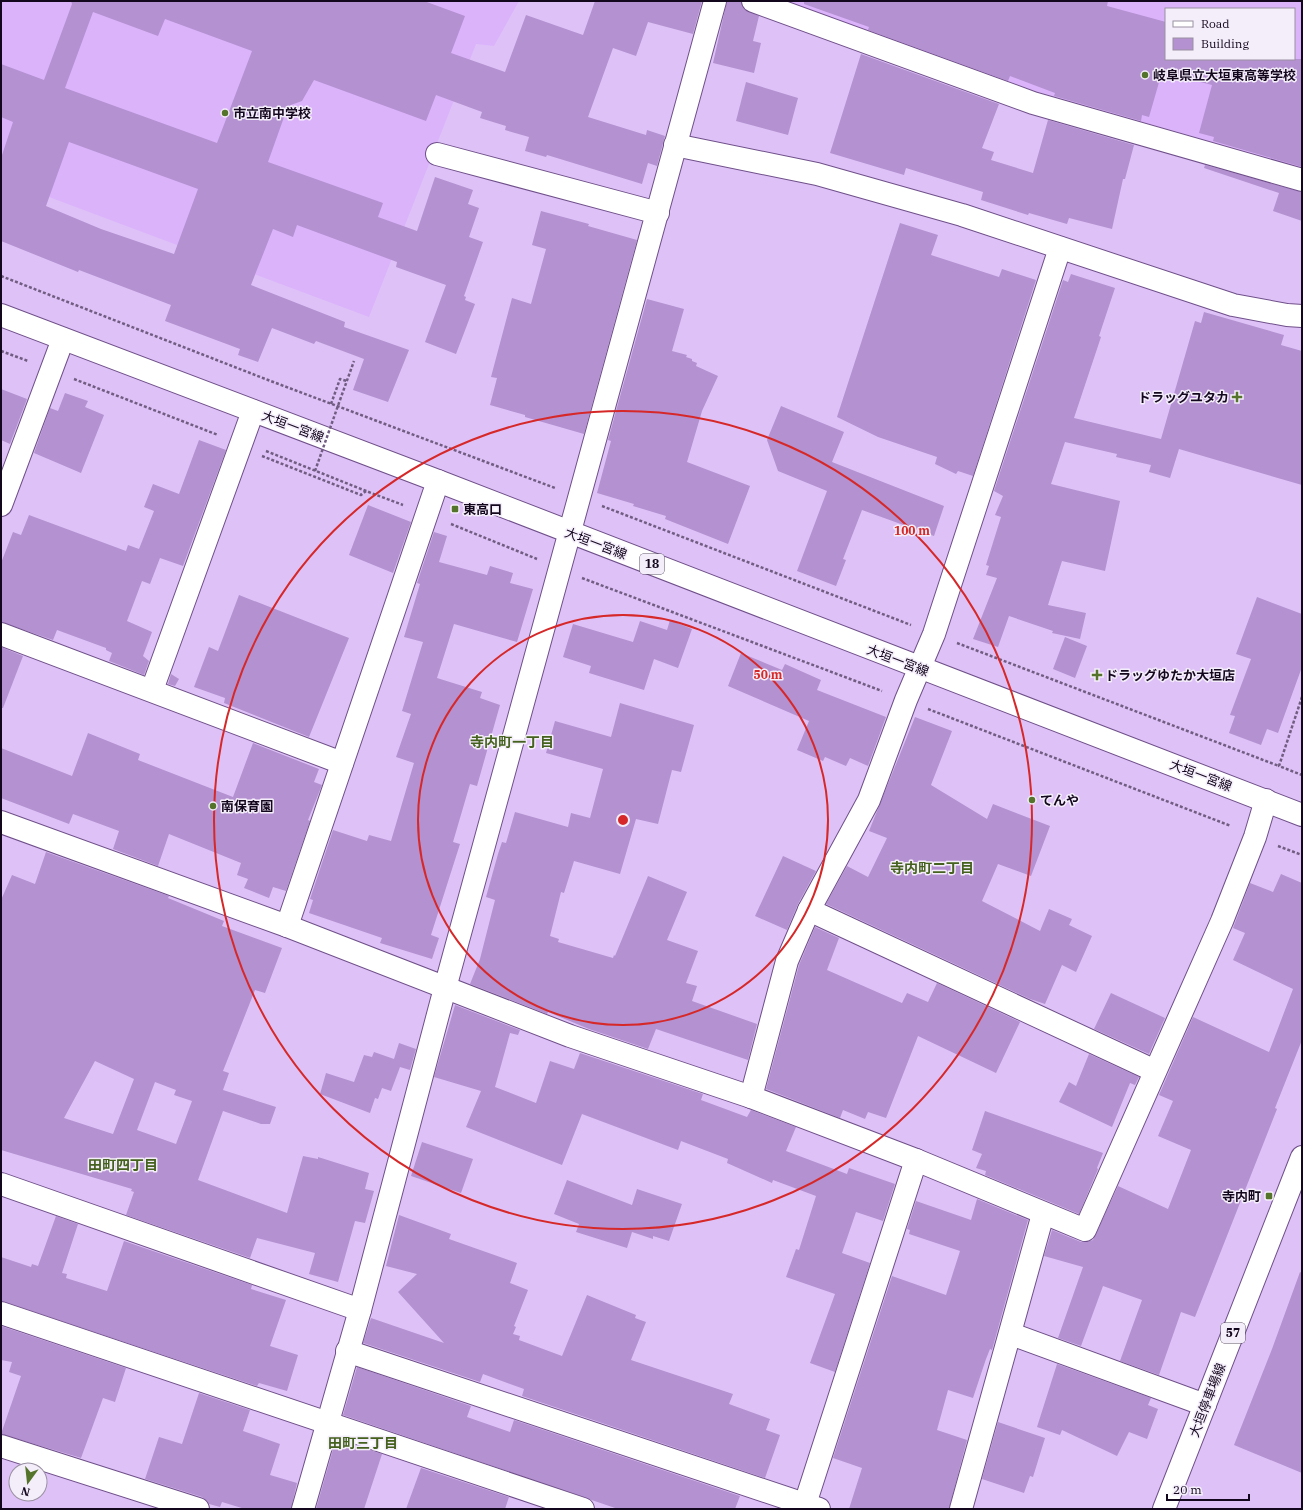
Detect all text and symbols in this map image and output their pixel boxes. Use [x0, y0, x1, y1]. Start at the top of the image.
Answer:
legend [1165, 8, 1295, 60]
text: Road [1201, 16, 1230, 31]
text: Building [1201, 36, 1249, 51]
place label: 岐阜県立大垣東高等学校 [1153, 67, 1296, 84]
marker: 岐阜県立大垣東高等学校 [1140, 70, 1150, 80]
place label: 市立南中学校 [233, 105, 311, 122]
marker: 市立南中学校 [220, 108, 230, 118]
place label: ドラッグユタカ [1138, 389, 1229, 406]
marker: ドラッグユタカ [1232, 392, 1242, 402]
street label: 大垣一宮線 [259, 407, 326, 446]
place label: 東高口 [463, 501, 502, 518]
marker: 東高口 [450, 504, 460, 514]
text: 100 m [894, 523, 930, 538]
street label: 大垣一宮線 [562, 524, 629, 563]
road number: 18 [640, 554, 664, 574]
street label: 大垣一宮線 [864, 641, 931, 680]
text: 50 m [754, 667, 783, 682]
place label: ドラッグゆたか大垣店 [1105, 667, 1235, 684]
marker: ドラッグゆたか大垣店 [1092, 670, 1102, 680]
district label: 寺内町一丁目 [470, 733, 554, 751]
street label: 大垣一宮線 [1167, 756, 1234, 795]
place label: てんや [1040, 792, 1079, 809]
marker: てんや [1027, 795, 1037, 805]
place label: 南保育園 [221, 798, 273, 815]
marker: 南保育園 [208, 801, 218, 811]
centre of rings [616, 813, 630, 827]
district label: 寺内町二丁目 [890, 859, 974, 877]
district label: 田町四丁目 [88, 1156, 158, 1174]
place label: 寺内町 [1222, 1188, 1261, 1205]
marker: 寺内町 [1264, 1191, 1274, 1201]
road number: 57 [1221, 1323, 1245, 1343]
street label: 大垣停車場線 [1186, 1361, 1229, 1440]
district label: 田町三丁目 [328, 1434, 398, 1452]
north arrow [8, 1462, 48, 1502]
scale bar [1167, 1476, 1249, 1502]
text: 20 m [1173, 1482, 1202, 1497]
text: N [19, 1484, 31, 1500]

